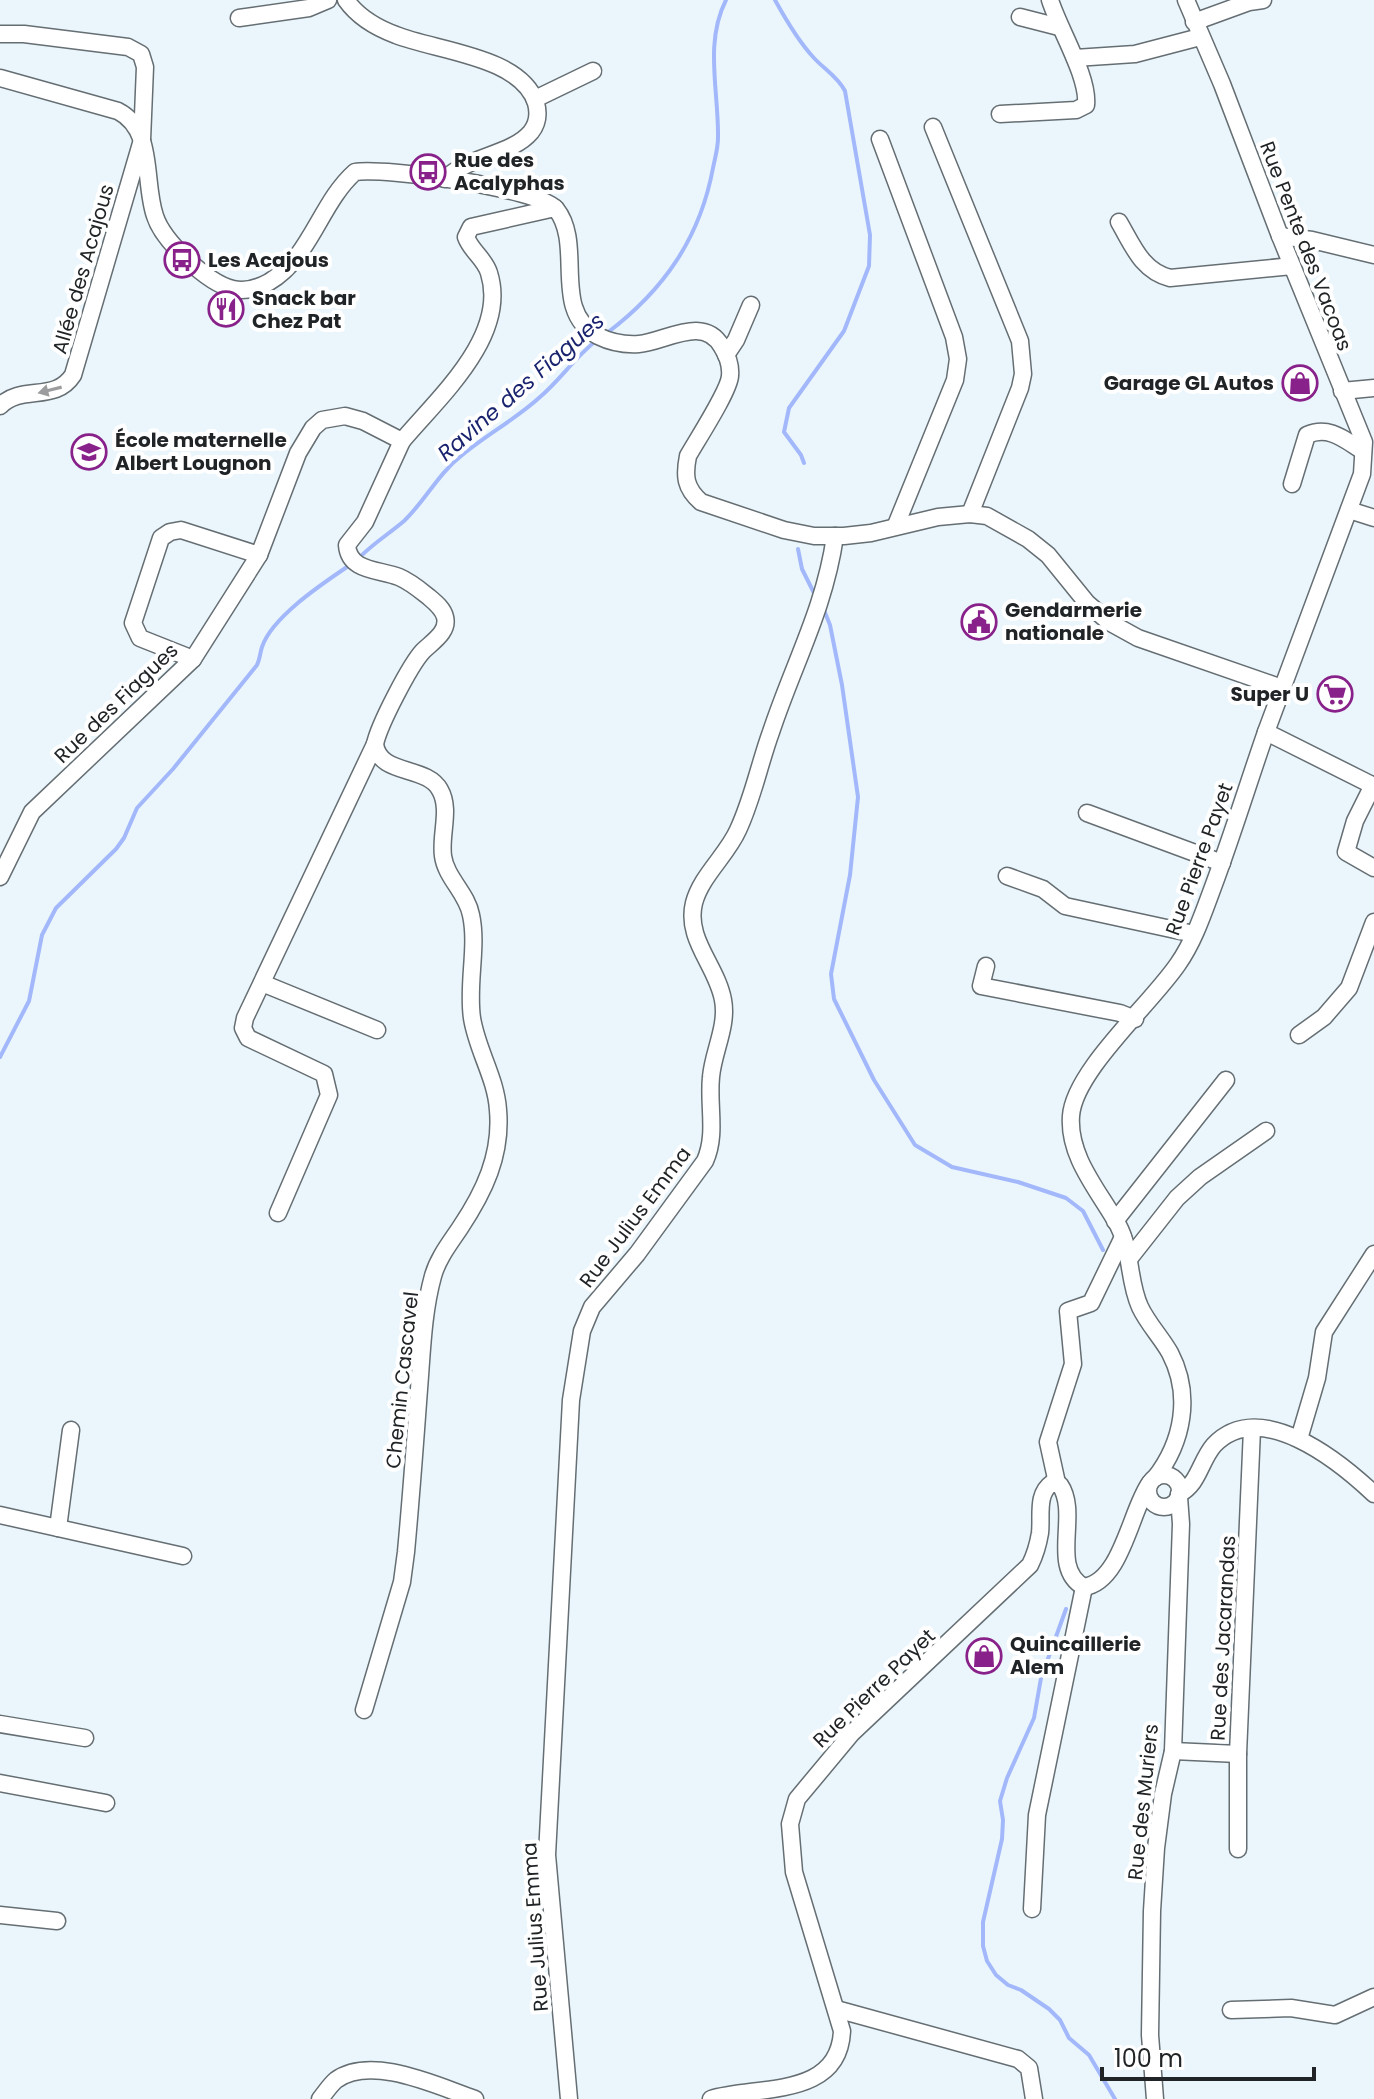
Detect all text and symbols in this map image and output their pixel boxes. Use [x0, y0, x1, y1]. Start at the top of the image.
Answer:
street label: Rue Pente des Vacoas [1253, 137, 1359, 355]
place label: Rue des Acalyphas [454, 146, 565, 197]
bus stop icon: Rue des Acalyphas [409, 153, 447, 191]
street label: Allée des Acajous [45, 181, 121, 357]
bus stop icon: Les Acajous [163, 241, 201, 279]
place label: Les Acajous [208, 246, 329, 274]
place label: Snack bar Chez Pat [252, 284, 356, 335]
restaurant icon: Snack bar Chez Pat [207, 290, 245, 328]
water label: Ravine des Fiagues [431, 306, 611, 468]
shop icon: Garage GL Autos [1281, 364, 1319, 402]
place label: Garage GL Autos [1104, 369, 1274, 397]
one-way arrow [38, 384, 63, 396]
place label: École maternelle Albert Lougnon [115, 426, 287, 477]
school or university icon: École maternelle Albert Lougnon [70, 433, 108, 471]
place label: Gendarmerie nationale [1005, 596, 1142, 647]
public building icon: Gendarmerie nationale [960, 603, 998, 641]
street label: Rue des Fiagues [48, 637, 184, 769]
supermarket icon: Super U [1316, 675, 1354, 713]
place label: Super U [1230, 680, 1309, 708]
street label: Rue Pierre Payet [1158, 779, 1240, 939]
street label: Rue Julius Emma [573, 1141, 697, 1293]
street label: Chemin Cascavel [379, 1290, 425, 1470]
street label: Rue des Jacarandas [1204, 1535, 1242, 1741]
street label: Rue Pierre Payet [807, 1622, 941, 1754]
place label: Quincaillerie Alem [1010, 1630, 1141, 1681]
shop icon: Quincaillerie Alem [965, 1637, 1003, 1675]
street label: Rue des Muriers [1121, 1722, 1165, 1882]
street label: Rue Julius Emma [515, 1841, 555, 2013]
scale bar [1102, 2031, 1314, 2081]
text: 100 m [1114, 2042, 1183, 2075]

